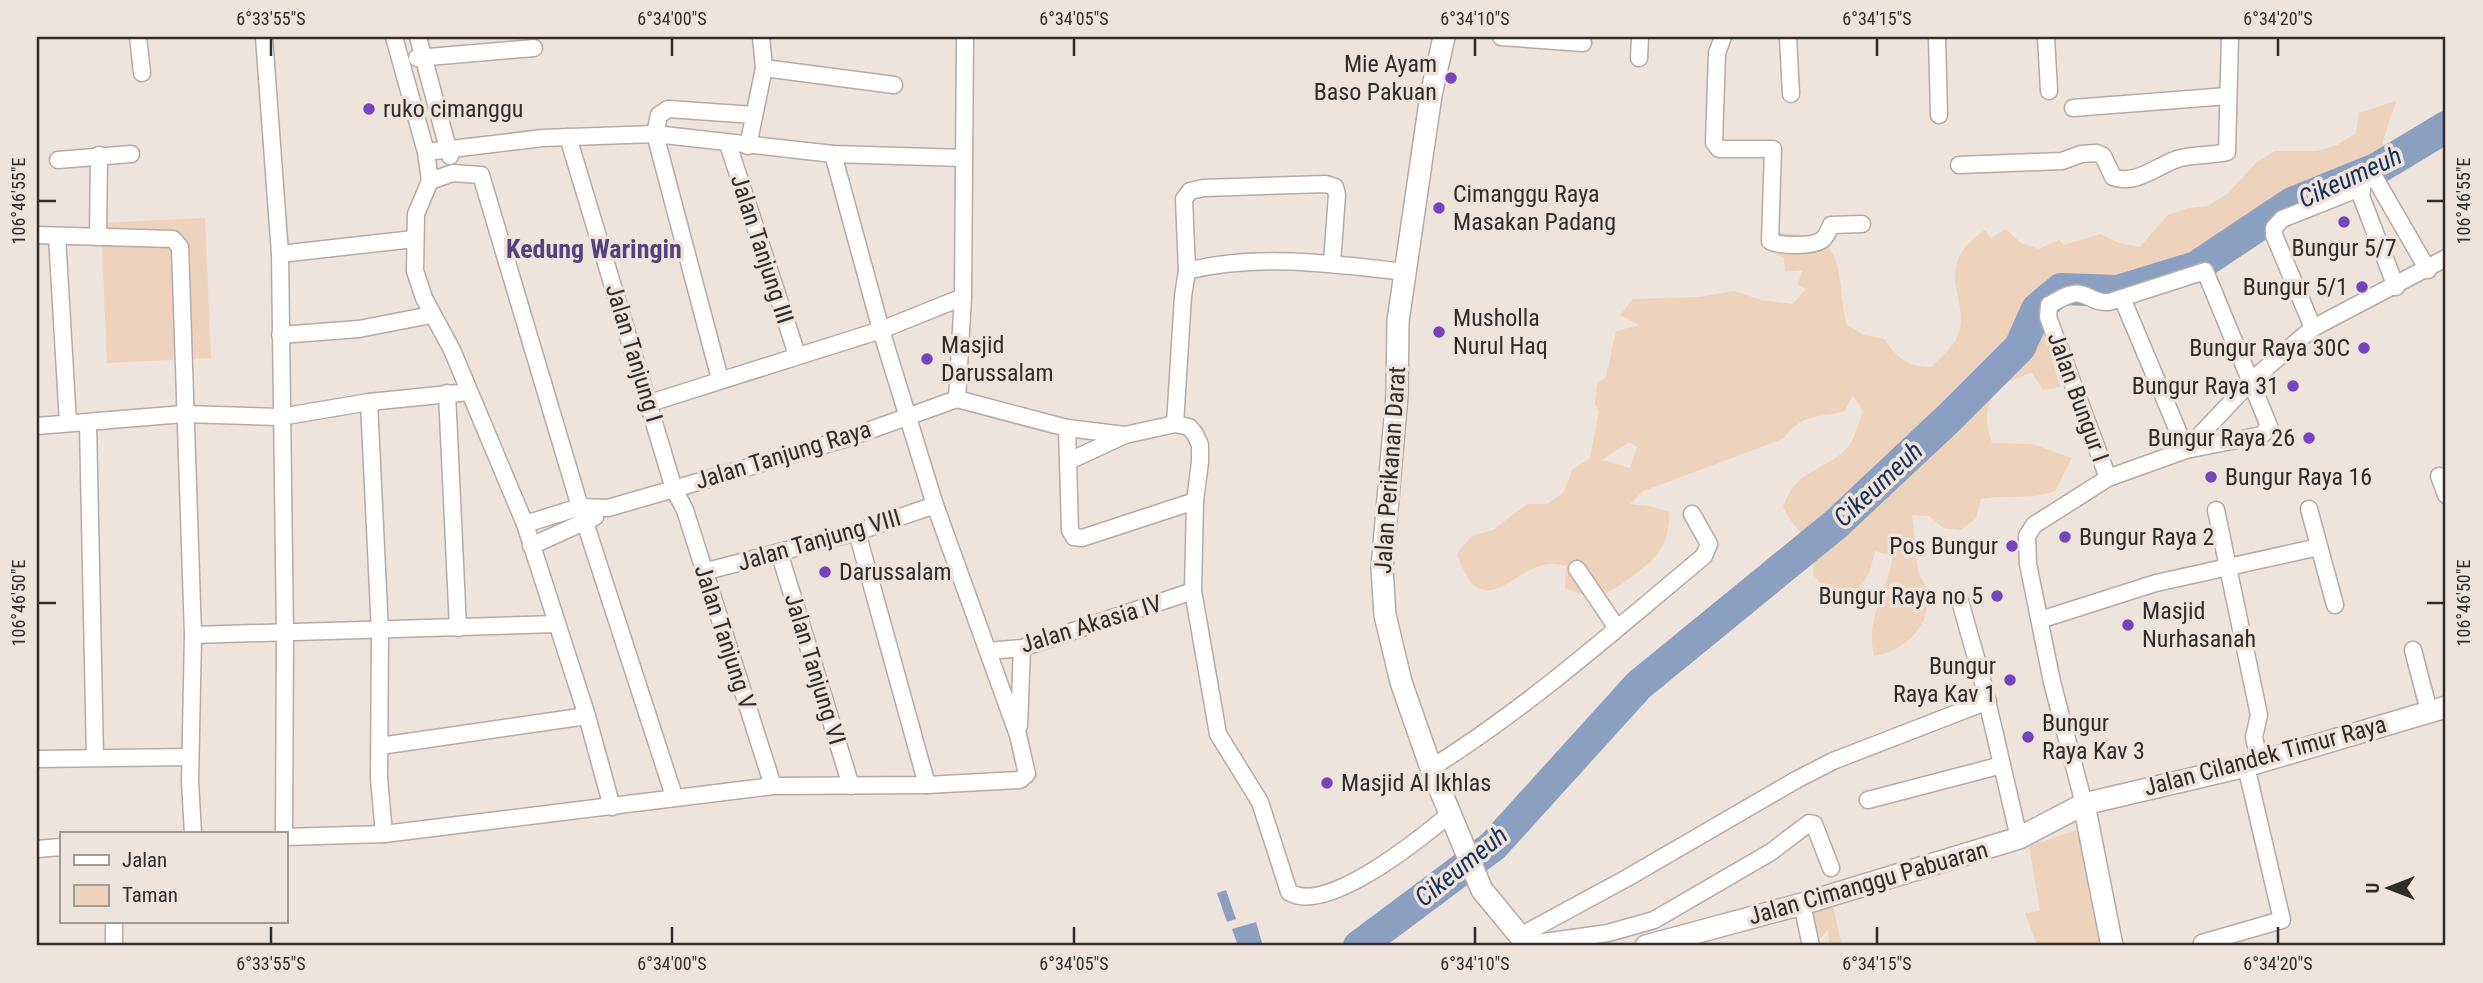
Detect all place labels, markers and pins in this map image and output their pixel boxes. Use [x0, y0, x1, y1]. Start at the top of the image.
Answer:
place label: Mie Ayam Baso Pakuan [1314, 50, 1437, 106]
marker: Mie Ayam Baso Pakuan [1443, 70, 1459, 86]
place label: ruko cimanggu [383, 95, 523, 123]
marker: ruko cimanggu [361, 101, 377, 117]
place label: Cimanggu Raya Masakan Padang [1453, 180, 1616, 236]
marker: Cimanggu Raya Masakan Padang [1431, 200, 1447, 216]
marker: Bungur 5/7 [2336, 214, 2352, 230]
place label: Bungur 5/7 [2291, 234, 2397, 262]
place label: Bungur 5/1 [2243, 273, 2348, 301]
marker: Bungur 5/1 [2354, 279, 2370, 295]
place label: Musholla Nurul Haq [1453, 304, 1548, 360]
marker: Musholla Nurul Haq [1431, 324, 1447, 340]
place label: Masjid Darussalam [941, 331, 1054, 387]
place label: Bungur Raya 30C [2189, 334, 2350, 362]
marker: Bungur Raya 30C [2356, 340, 2372, 356]
marker: Masjid Darussalam [919, 351, 935, 367]
place label: Bungur Raya 31 [2132, 372, 2279, 400]
marker: Bungur Raya 31 [2285, 378, 2301, 394]
place label: Bungur Raya 26 [2148, 424, 2295, 452]
marker: Bungur Raya 26 [2301, 430, 2317, 446]
place label: Bungur Raya 16 [2225, 463, 2372, 491]
marker: Bungur Raya 16 [2203, 469, 2219, 485]
place label: Bungur Raya 2 [2079, 523, 2214, 551]
marker: Bungur Raya 2 [2057, 529, 2073, 545]
place label: Pos Bungur [1889, 532, 1998, 560]
marker: Pos Bungur [2004, 538, 2020, 554]
place label: Darussalam [839, 558, 952, 586]
marker: Darussalam [817, 564, 833, 580]
place label: Bungur Raya no 5 [1819, 582, 1983, 610]
marker: Bungur Raya no 5 [1989, 588, 2005, 604]
place label: Masjid Nurhasanah [2142, 597, 2256, 653]
marker: Masjid Nurhasanah [2120, 617, 2136, 633]
place label: Bungur Raya Kav 1 [1893, 652, 1996, 708]
marker: Bungur Raya Kav 1 [2002, 672, 2018, 688]
place label: Bungur Raya Kav 3 [2042, 709, 2145, 765]
marker: Bungur Raya Kav 3 [2020, 729, 2036, 745]
place label: Masjid Al Ikhlas [1341, 769, 1491, 797]
marker: Masjid Al Ikhlas [1319, 775, 1335, 791]

